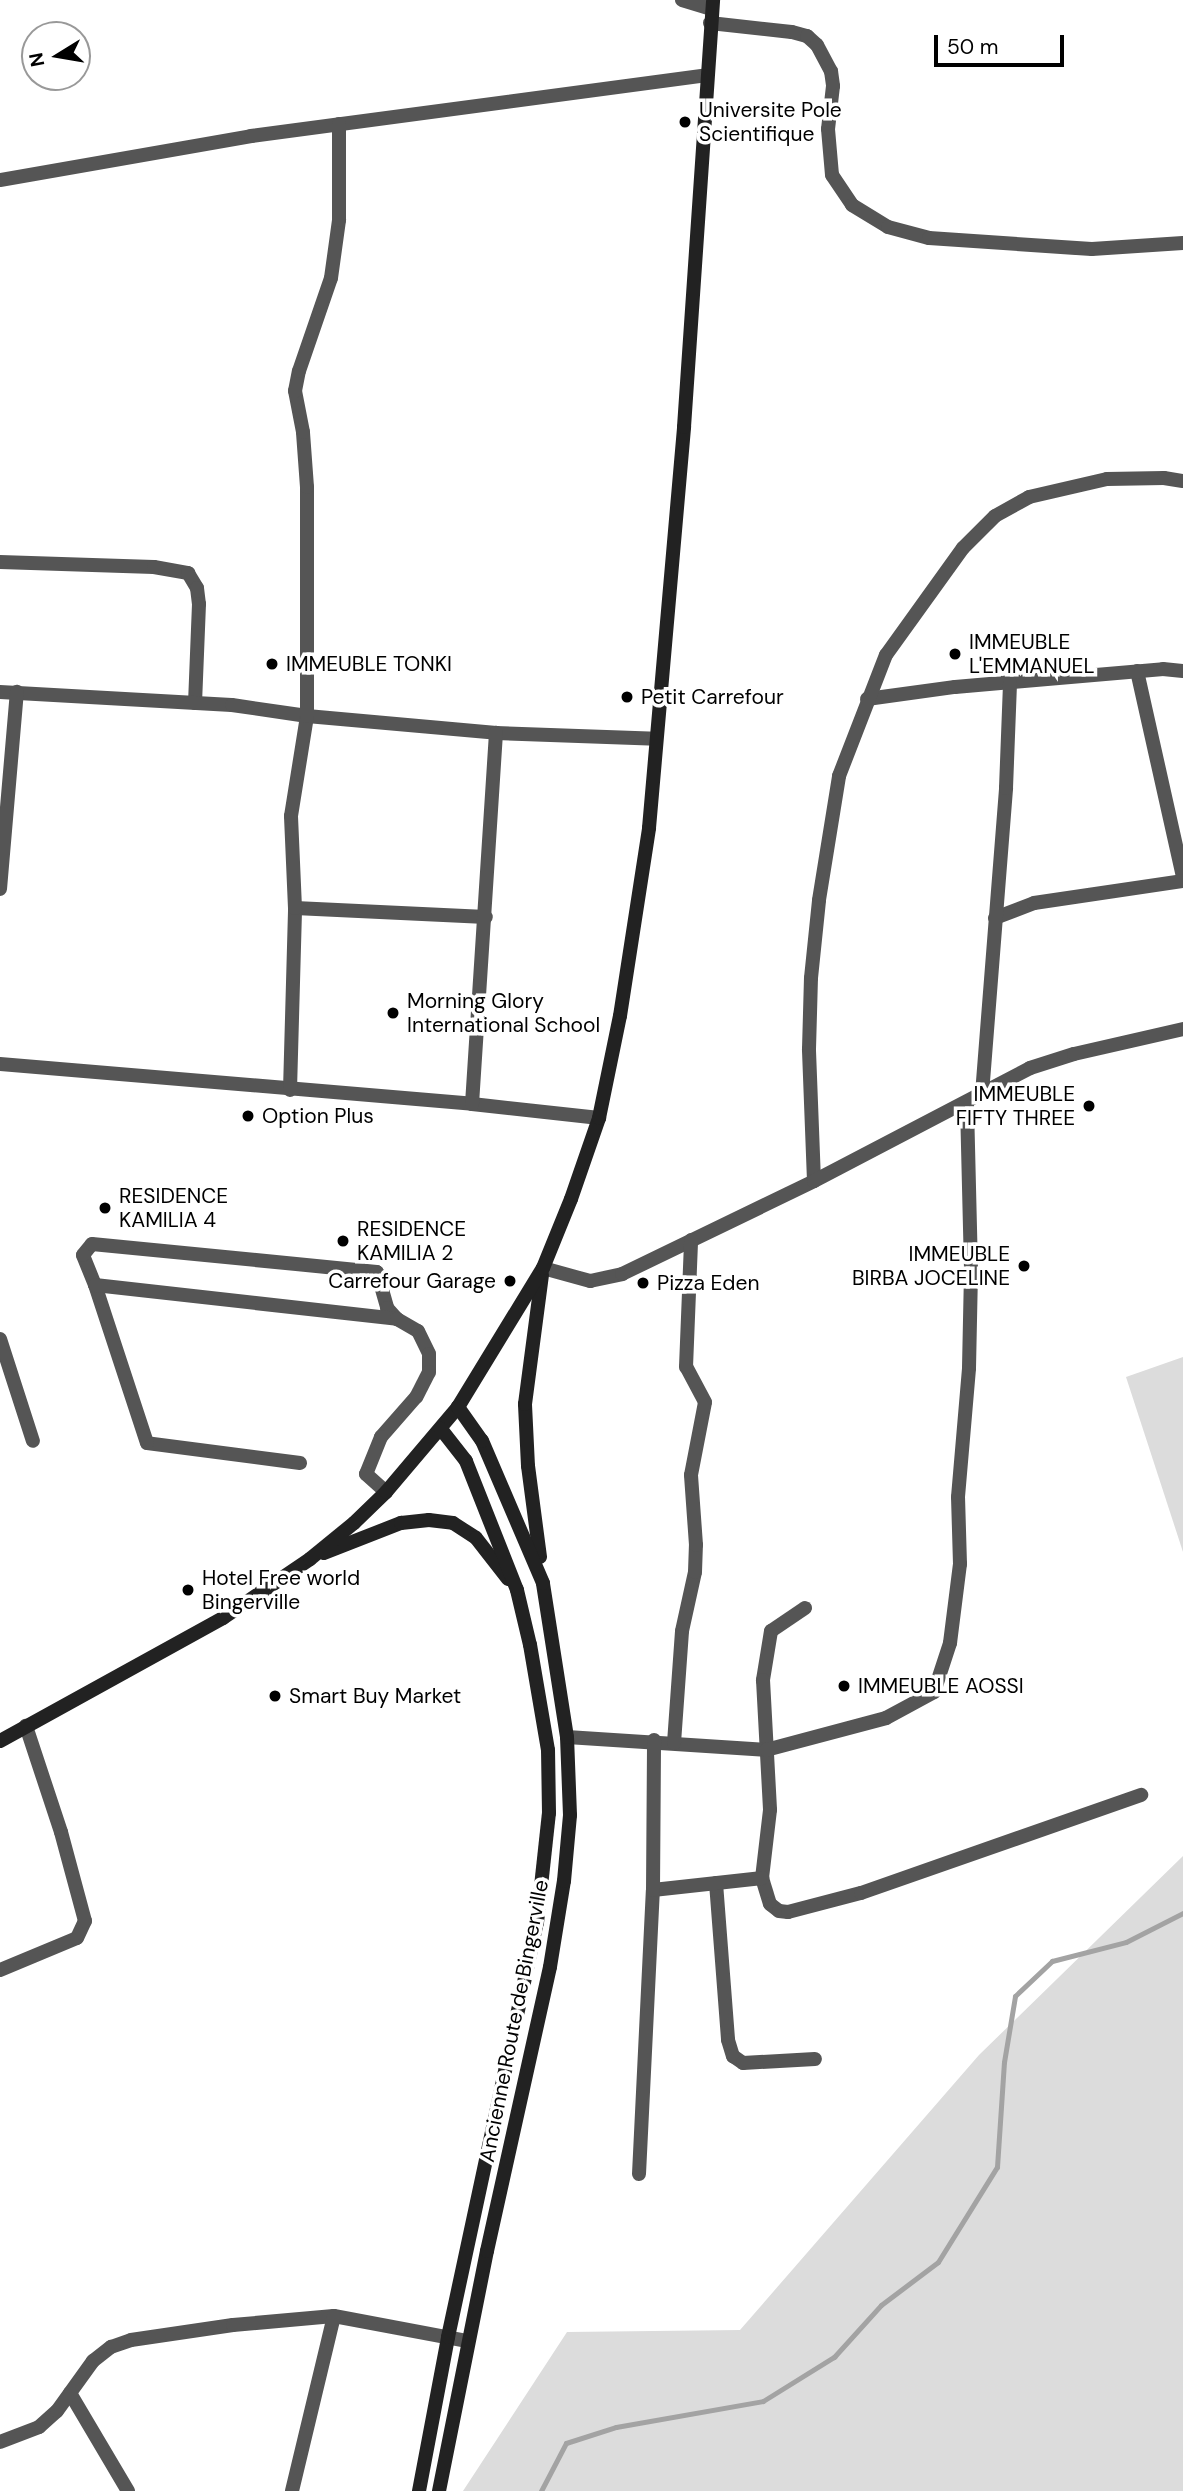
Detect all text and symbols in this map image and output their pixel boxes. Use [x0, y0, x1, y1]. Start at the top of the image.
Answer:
north arrow [21, 21, 91, 91]
scale bar [938, 21, 1068, 65]
text: 50 m [947, 33, 998, 61]
text: N [23, 51, 50, 69]
place label: Universite Pole Scientifique [699, 97, 842, 147]
marker: Universite Pole Scientifique [677, 114, 693, 130]
place label: IMMEUBLE L'EMMANUEL [969, 629, 1094, 679]
marker: IMMEUBLE L'EMMANUEL [947, 646, 963, 662]
place label: IMMEUBLE TONKI [286, 651, 452, 677]
marker: IMMEUBLE TONKI [264, 656, 280, 672]
place label: Petit Carrefour [641, 684, 784, 710]
marker: Petit Carrefour [619, 689, 635, 705]
place label: Morning Glory International School [407, 988, 600, 1038]
marker: Morning Glory International School [385, 1005, 401, 1021]
place label: IMMEUBLE FIFTY THREE [956, 1081, 1075, 1131]
marker: IMMEUBLE FIFTY THREE [1081, 1098, 1097, 1114]
place label: Option Plus [262, 1103, 374, 1129]
marker: Option Plus [240, 1108, 256, 1124]
place label: RESIDENCE KAMILIA 4 [119, 1183, 228, 1233]
marker: RESIDENCE KAMILIA 4 [97, 1200, 113, 1216]
place label: RESIDENCE KAMILIA 2 [357, 1216, 466, 1266]
marker: RESIDENCE KAMILIA 2 [335, 1233, 351, 1249]
place label: IMMEUBLE BIRBA JOCELINE [852, 1241, 1010, 1291]
marker: IMMEUBLE BIRBA JOCELINE [1016, 1258, 1032, 1274]
place label: Carrefour Garage [328, 1268, 496, 1294]
place label: Pizza Eden [657, 1270, 759, 1296]
marker: Carrefour Garage [502, 1273, 518, 1289]
marker: Pizza Eden [635, 1275, 651, 1291]
place label: Hotel Free world Bingerville [202, 1565, 360, 1615]
marker: Hotel Free world Bingerville [180, 1582, 196, 1598]
place label: IMMEUBLE AOSSI [858, 1673, 1024, 1699]
marker: IMMEUBLE AOSSI [836, 1678, 852, 1694]
place label: Smart Buy Market [289, 1683, 461, 1709]
marker: Smart Buy Market [267, 1688, 283, 1704]
street label: Ancienne Route de Bingerville [474, 1878, 554, 2164]

